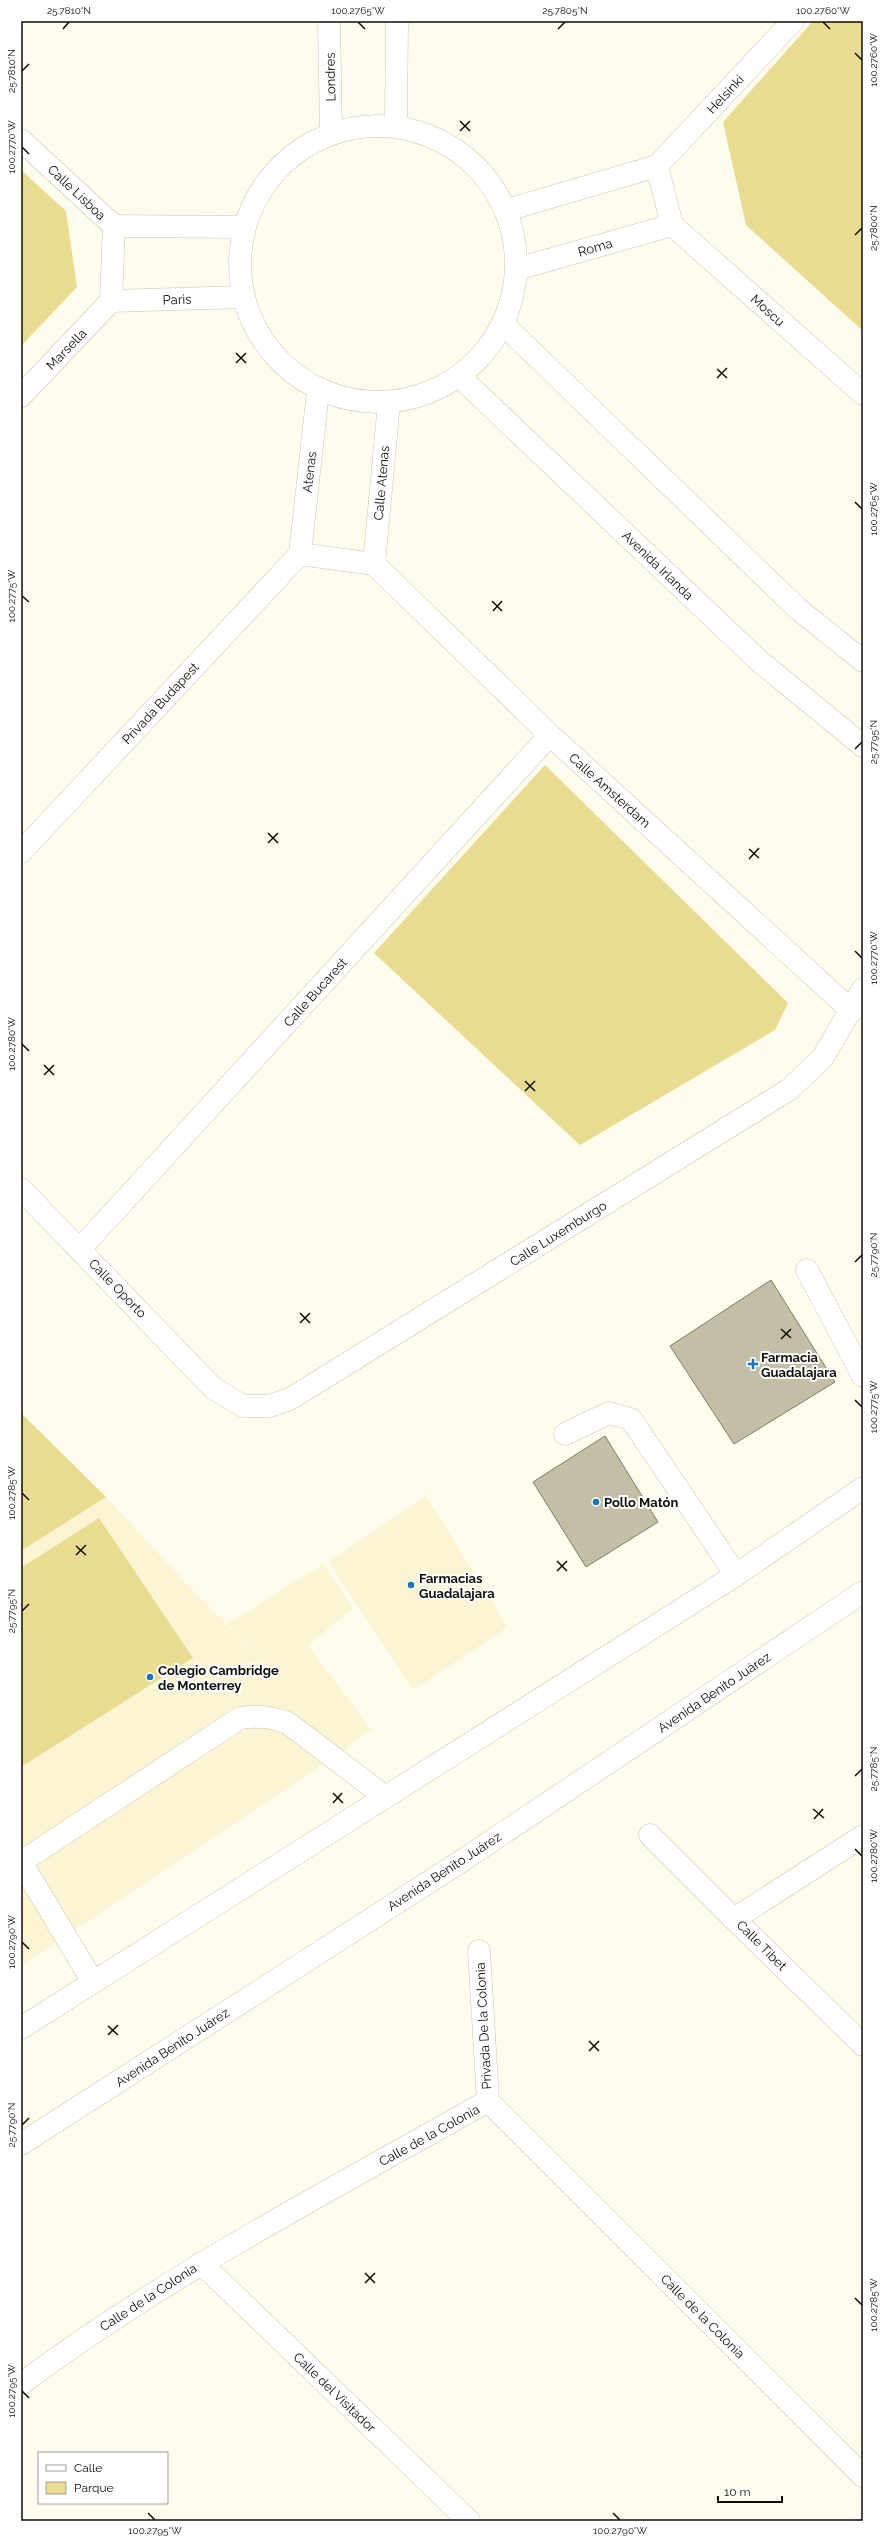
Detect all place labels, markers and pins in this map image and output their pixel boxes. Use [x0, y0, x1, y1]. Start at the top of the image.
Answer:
place label: Farmacia Guadalajara [761, 1350, 837, 1380]
marker: Farmacia Guadalajara [748, 1359, 758, 1369]
place label: Pollo Matón [604, 1495, 678, 1510]
marker: Pollo Matón [591, 1497, 601, 1507]
place label: Farmacias Guadalajara [419, 1571, 495, 1601]
marker: Farmacias Guadalajara [406, 1580, 416, 1590]
place label: Colegio Cambridge de Monterrey [158, 1663, 279, 1693]
marker: Colegio Cambridge de Monterrey [145, 1672, 155, 1682]

